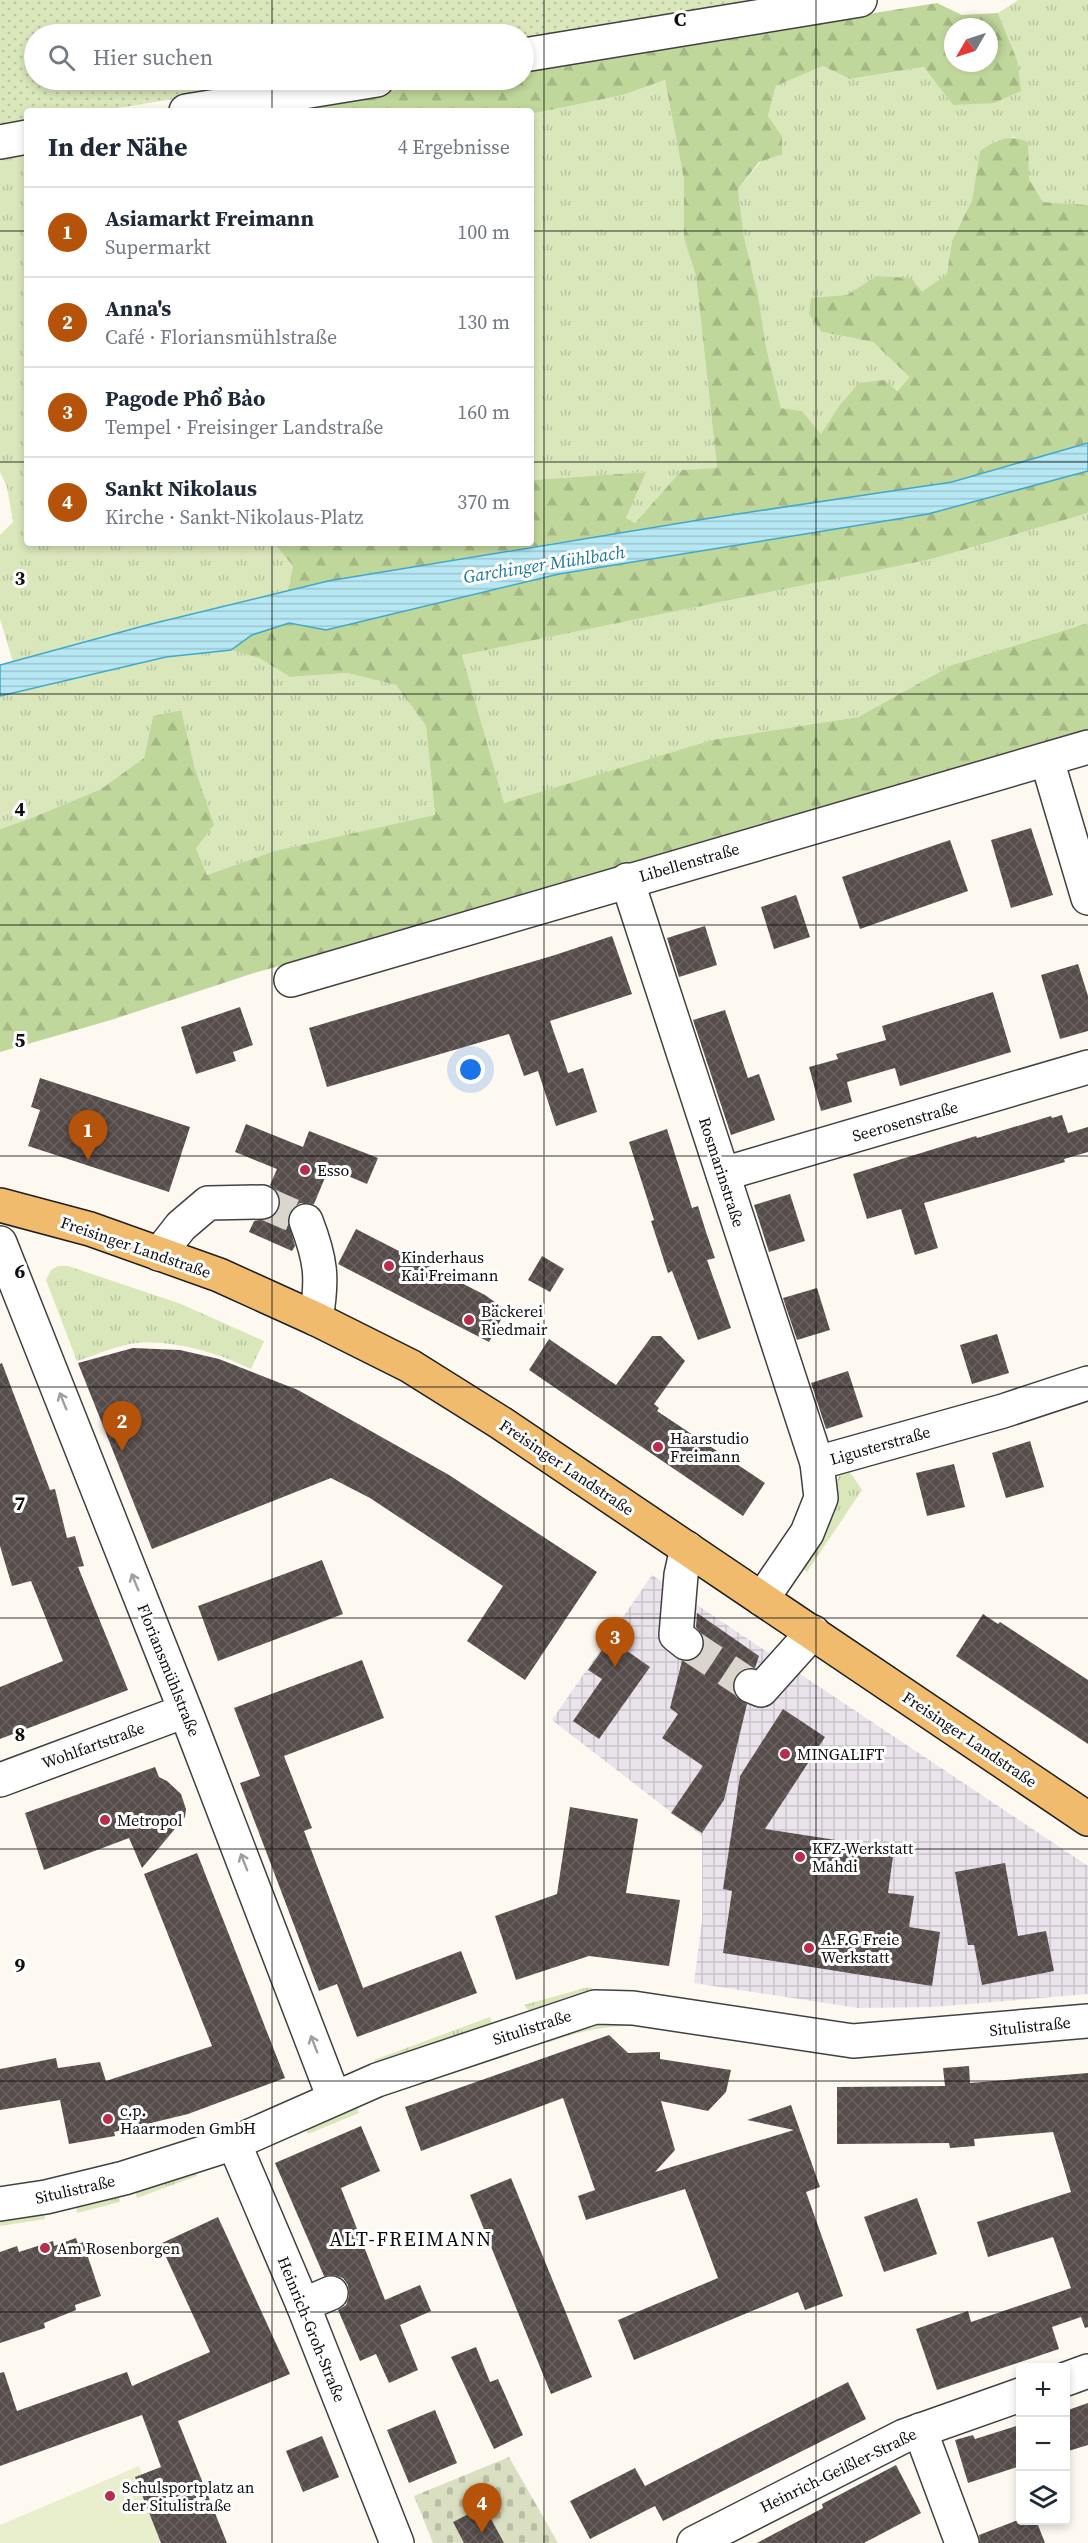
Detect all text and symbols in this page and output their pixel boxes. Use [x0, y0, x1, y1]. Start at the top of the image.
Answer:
text: C [674, 5, 686, 33]
north arrow [944, 18, 998, 72]
search box [24, 24, 534, 90]
icon: search [45, 41, 78, 74]
text: Hier suchen [93, 42, 213, 72]
text: In der Nähe [48, 129, 188, 165]
text: 4 Ergebnisse [398, 133, 510, 161]
text: Asiamarkt Freimann [105, 203, 314, 233]
text: 1 [62, 218, 73, 246]
text: 100 m [457, 218, 510, 246]
text: Supermarkt [105, 233, 211, 261]
text: Anna's [105, 293, 171, 323]
text: 2 [62, 308, 73, 336]
text: 130 m [457, 308, 510, 336]
text: Café · Floriansmühlstraße [105, 323, 337, 351]
text: Pagode Phổ Bảo [105, 383, 265, 413]
text: 3 [62, 398, 73, 426]
text: 160 m [457, 398, 510, 426]
text: Tempel · Freisinger Landstraße [105, 413, 383, 441]
text: Sankt Nikolaus [105, 473, 257, 503]
text: 4 [62, 488, 73, 516]
text: 370 m [457, 488, 510, 516]
text: Kirche · Sankt-Nikolaus-Platz [105, 503, 363, 531]
water label: Garchinger Mühlbach [461, 539, 627, 589]
text: 3 [15, 564, 26, 592]
text: 4 [15, 795, 26, 823]
street label: Libellenstraße [636, 837, 742, 887]
text: 5 [15, 1026, 26, 1054]
your location [456, 1055, 485, 1084]
street label: Seerosenstraße [849, 1095, 961, 1147]
pin: 1 [68, 1110, 107, 1160]
street label: Rosmarinstraße [694, 1114, 750, 1230]
place label: Esso [317, 1159, 350, 1181]
marker: Esso [298, 1163, 312, 1177]
street label: Freisinger Landstraße [58, 1211, 214, 1283]
place label: Kinderhaus Kai Freimann [401, 1246, 499, 1286]
text: 6 [15, 1257, 26, 1285]
marker: Kinderhaus Kai Freimann [382, 1259, 396, 1273]
place label: Bäckerei Riedmair [481, 1300, 548, 1340]
marker: Bäckerei Riedmair [462, 1313, 476, 1327]
one-way arrow [57, 1392, 68, 1411]
pin: 2 [102, 1402, 142, 1451]
street label: Freisinger Landstraße [496, 1414, 638, 1520]
street label: Ligusterstraße [827, 1420, 933, 1470]
place label: Haarstudio Freimann [670, 1427, 749, 1467]
marker: Haarstudio Freimann [651, 1440, 665, 1454]
text: 7 [15, 1489, 26, 1517]
one-way arrow [128, 1574, 139, 1592]
street label: Floriansmühlstraße [132, 1600, 206, 1740]
pin: 3 [596, 1618, 634, 1667]
street label: Freisinger Landstraße [899, 1686, 1041, 1792]
street label: Wohlfartstraße [39, 1716, 147, 1774]
text: 8 [15, 1720, 25, 1748]
place label: MINGALIFT [797, 1743, 885, 1765]
marker: MINGALIFT [778, 1747, 792, 1761]
place label: Metropol [117, 1809, 183, 1831]
marker: Metropol [98, 1813, 112, 1827]
place label: KFZ-Werkstatt Mahdi [812, 1837, 914, 1877]
marker: KFZ-Werkstatt Mahdi [793, 1850, 807, 1864]
one-way arrow [238, 1853, 249, 1871]
place label: A.F.G Freie Werkstatt [821, 1928, 899, 1968]
marker: A.F.G Freie Werkstatt [802, 1941, 816, 1955]
text: 9 [15, 1951, 26, 1979]
street label: Situlistraße [490, 2004, 574, 2050]
street label: Situlistraße [988, 2011, 1072, 2041]
one-way arrow [308, 2035, 319, 2053]
place label: c.p. Haarmoden GmbH [120, 2099, 256, 2139]
marker: c.p. Haarmoden GmbH [101, 2112, 115, 2126]
street label: Situlistraße [33, 2169, 117, 2209]
district label: ALT-FREIMANN [329, 2225, 493, 2253]
place label: Am Rosenborgen [57, 2237, 181, 2259]
marker: Am Rosenborgen [38, 2241, 52, 2255]
street label: Heinrich-Groh-Straße [273, 2253, 351, 2405]
map controls [1016, 2363, 1070, 2525]
button: + [1016, 2363, 1070, 2417]
button: − [1016, 2417, 1070, 2471]
street label: Heinrich-Geißler-Straße [756, 2422, 920, 2518]
button: layers [1016, 2471, 1070, 2525]
place label: Schulsportplatz an der Situlistraße [122, 2476, 255, 2516]
pin: 4 [462, 2484, 502, 2533]
marker: Schulsportplatz an der Situlistraße [103, 2489, 117, 2503]

